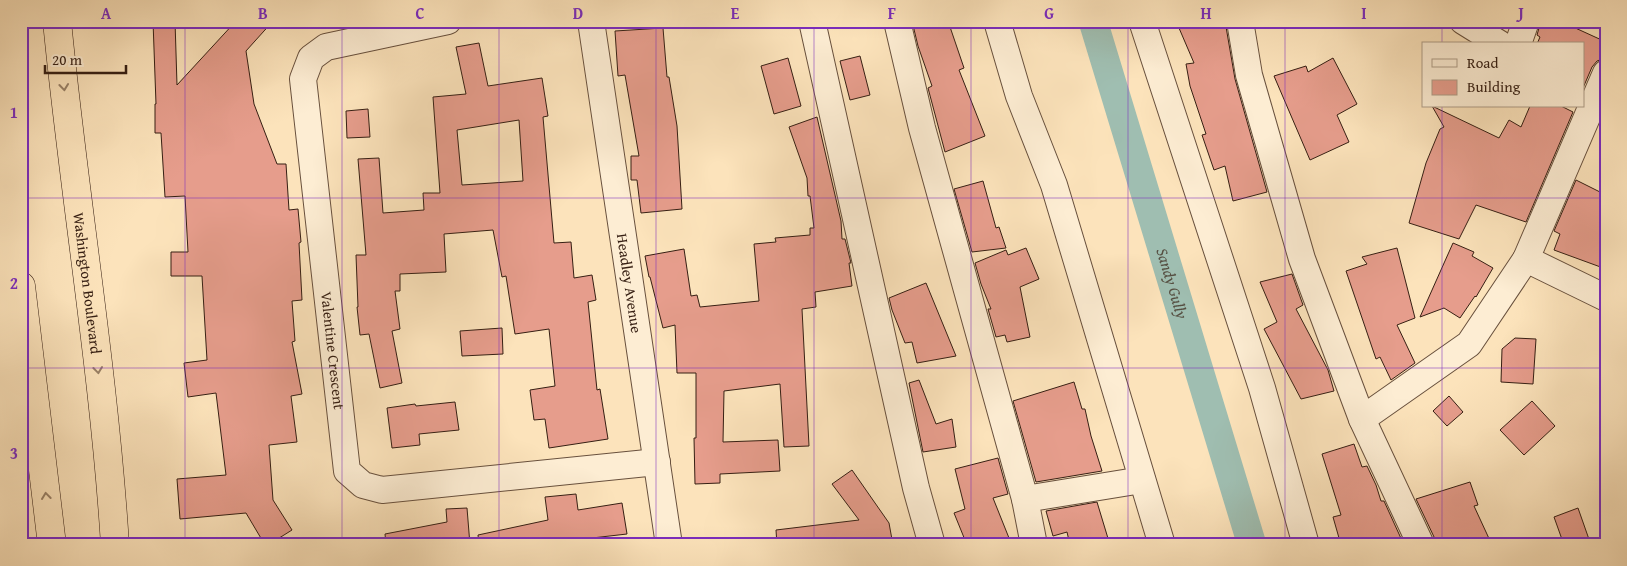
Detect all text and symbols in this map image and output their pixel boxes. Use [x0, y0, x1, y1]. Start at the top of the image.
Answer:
text: A [101, 1, 112, 25]
text: B [258, 1, 268, 25]
text: C [415, 1, 425, 25]
text: D [573, 1, 583, 25]
text: E [731, 1, 740, 25]
text: F [888, 1, 896, 25]
text: G [1044, 1, 1054, 25]
text: H [1200, 1, 1212, 25]
text: I [1361, 1, 1367, 25]
text: J [1515, 1, 1524, 25]
scale bar [45, 42, 126, 74]
legend [1422, 42, 1584, 108]
text: 20 m [52, 49, 83, 70]
text: Road [1467, 52, 1498, 73]
text: Building [1467, 76, 1521, 97]
one-way arrow [58, 83, 69, 91]
text: 1 [10, 100, 18, 124]
street label: Washington Boulevard [69, 211, 107, 355]
street label: Headley Avenue [612, 232, 648, 334]
water label: Sandy Gully [1150, 245, 1195, 322]
text: 2 [10, 271, 18, 295]
street label: Valentine Crescent [316, 290, 351, 411]
one-way arrow [92, 366, 103, 374]
text: 3 [10, 441, 18, 465]
one-way arrow [41, 492, 52, 500]

